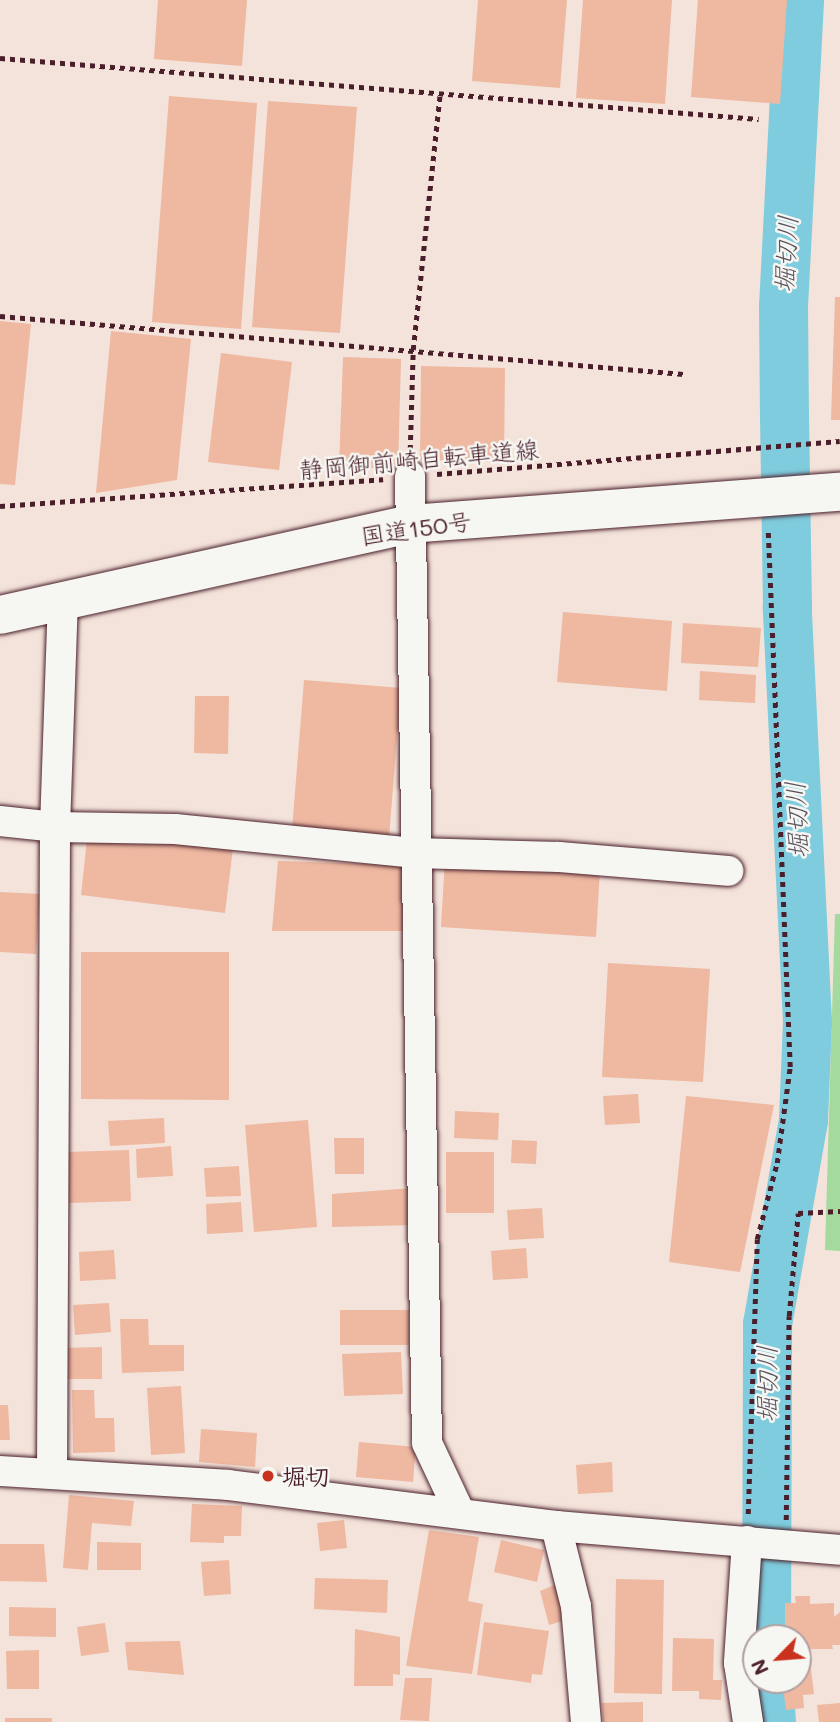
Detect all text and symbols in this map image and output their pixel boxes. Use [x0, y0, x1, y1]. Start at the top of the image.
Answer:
water label: 堀切川 [768, 214, 804, 294]
street label: 静岡御前崎自転車道線 [298, 434, 540, 484]
street label: 国道150号 [359, 506, 473, 550]
water label: 堀切川 [779, 780, 815, 860]
water label: 堀切川 [751, 1345, 783, 1423]
place label: 堀切 [282, 1462, 330, 1490]
marker: 堀切 [260, 1468, 276, 1484]
north arrow [742, 1624, 812, 1694]
text: N [745, 1655, 774, 1679]

